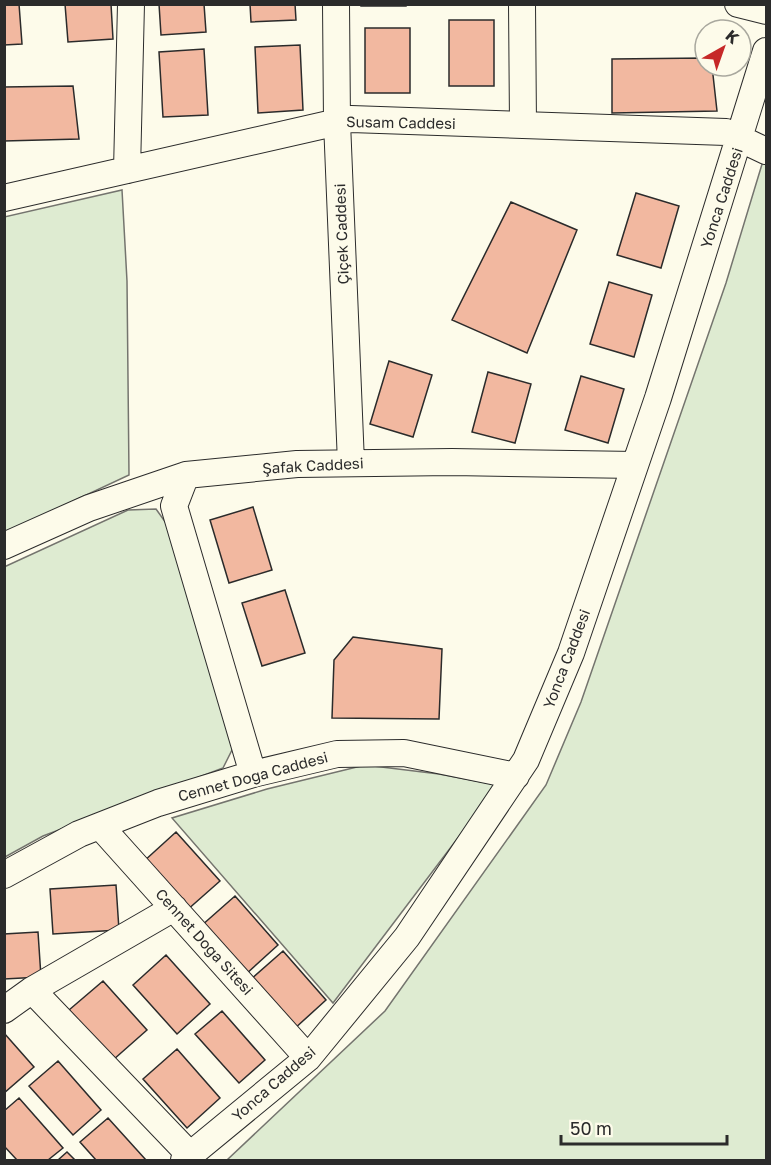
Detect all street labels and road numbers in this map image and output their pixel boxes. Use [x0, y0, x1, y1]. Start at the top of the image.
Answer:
street label: Susam Caddesi [346, 112, 456, 132]
street label: Yonca Caddesi [696, 145, 746, 250]
street label: Çiçek Caddesi [330, 183, 352, 285]
street label: Şafak Caddesi [262, 453, 364, 477]
street label: Yonca Caddesi [539, 606, 593, 711]
street label: Cennet Doğa Caddesi [176, 747, 330, 805]
street label: Cennet Doga Sitesi [152, 884, 257, 998]
street label: Yonca Caddesi [228, 1042, 319, 1124]

